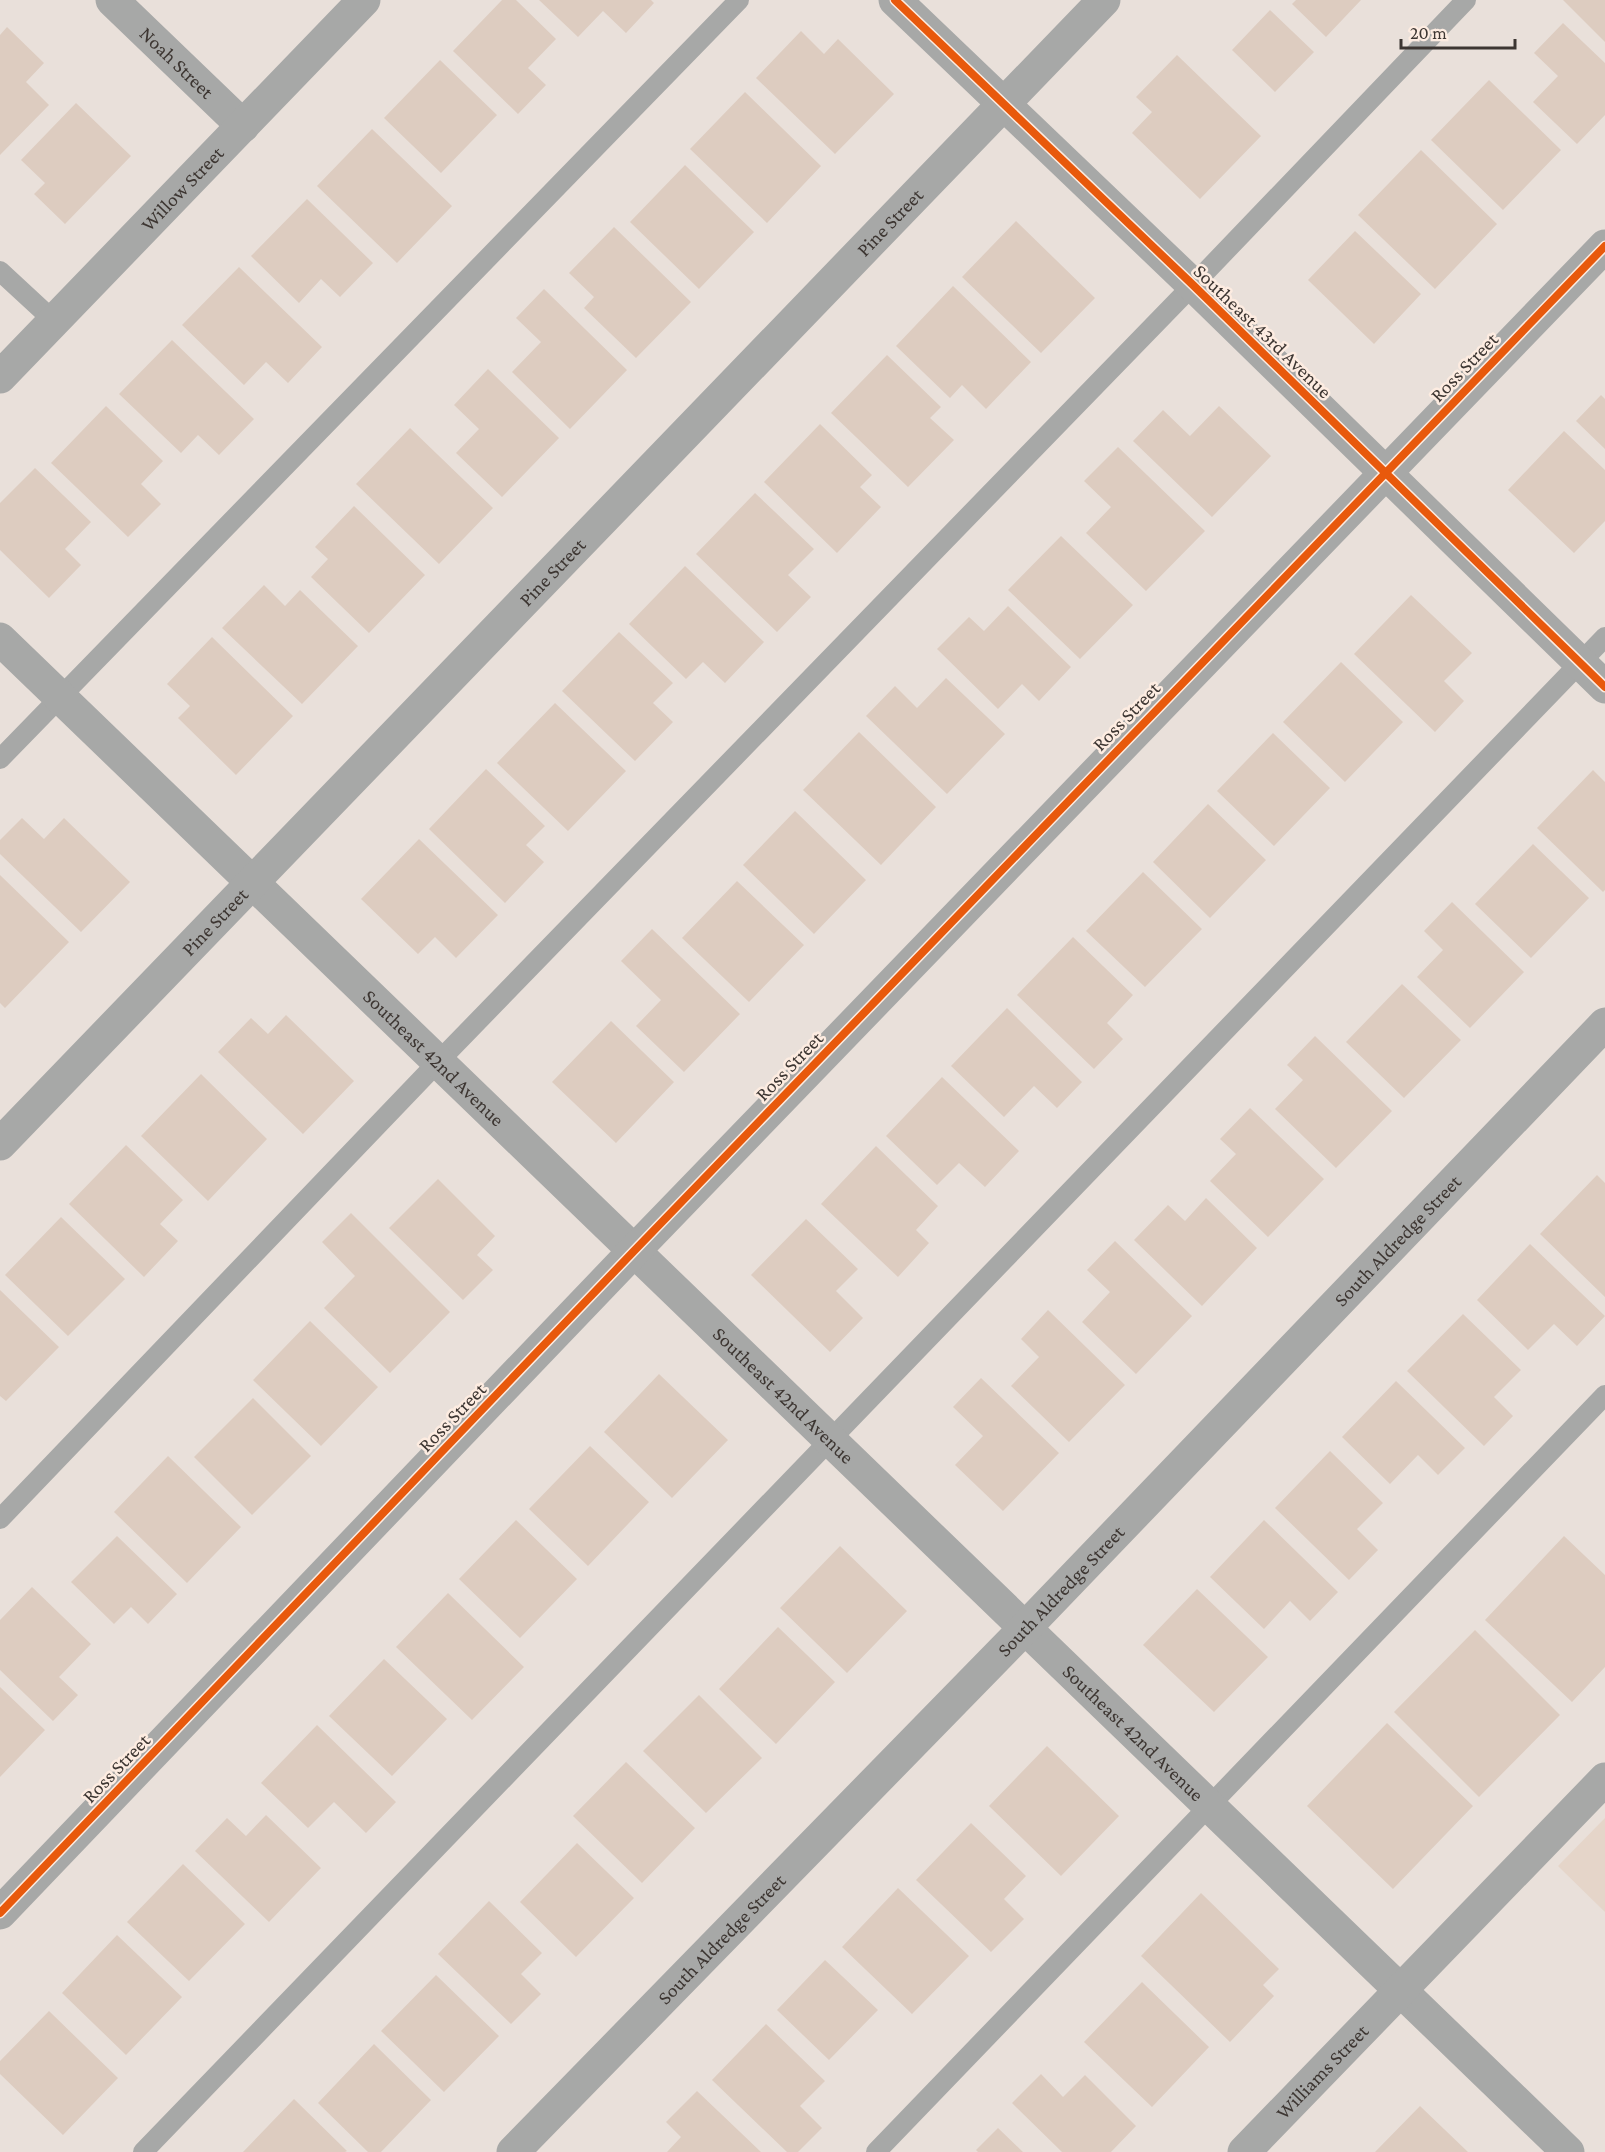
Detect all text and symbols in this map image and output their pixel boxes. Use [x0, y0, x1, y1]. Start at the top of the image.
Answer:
scale bar [1401, 12, 1515, 50]
street label: Noah Street [136, 22, 218, 103]
text: 20 m [1410, 23, 1447, 43]
street label: Willow Street [136, 141, 228, 235]
street label: Pine Street [852, 184, 927, 261]
street label: Southeast 43rd Avenue [1190, 260, 1337, 403]
street label: Ross Street [1426, 328, 1502, 406]
street label: Pine Street [514, 533, 590, 610]
street label: Ross Street [1088, 677, 1164, 755]
street label: Pine Street [177, 883, 252, 960]
street label: Southeast 42nd Avenue [359, 985, 509, 1131]
street label: Ross Street [751, 1027, 827, 1105]
street label: South Aldredge Street [1329, 1170, 1465, 1310]
street label: Southeast 42nd Avenue [709, 1322, 859, 1468]
street label: Ross Street [414, 1378, 490, 1456]
street label: South Aldredge Street [993, 1521, 1129, 1661]
street label: Southeast 42nd Avenue [1058, 1660, 1208, 1806]
street label: Ross Street [78, 1729, 154, 1807]
street label: South Aldredge Street [653, 1869, 790, 2008]
street label: Williams Street [1271, 2019, 1373, 2123]

